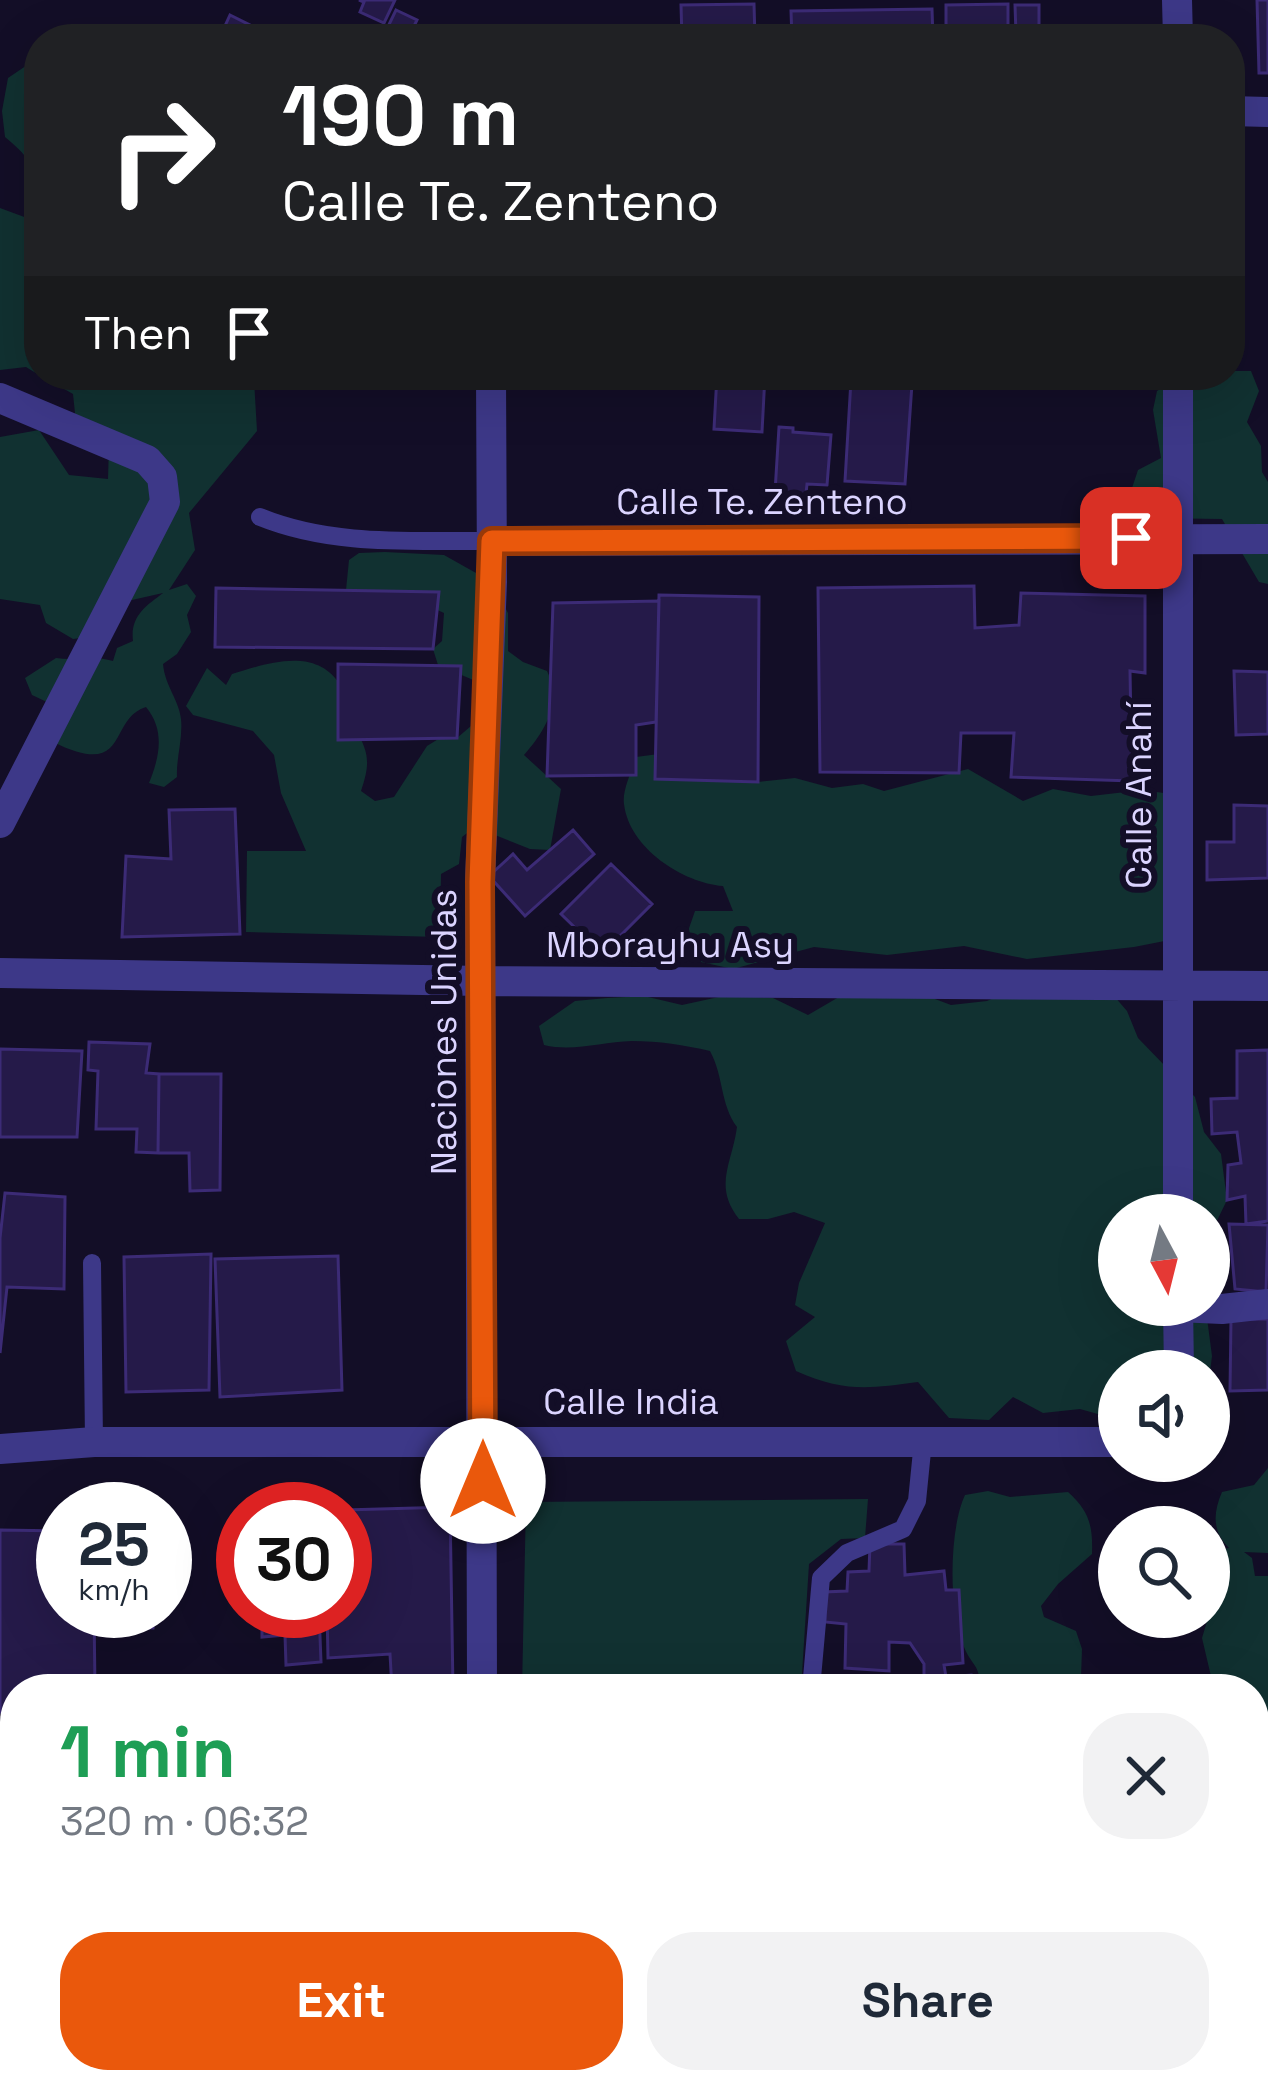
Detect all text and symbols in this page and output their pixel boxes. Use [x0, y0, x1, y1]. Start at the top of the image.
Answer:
text: 190 m [282, 62, 519, 170]
icon: right [84, 72, 240, 228]
text: Calle Te. Zenteno [282, 167, 719, 236]
icon: arrive [216, 300, 282, 366]
text: Then [84, 305, 192, 362]
street label: Calle Te. Zenteno [616, 479, 908, 525]
pin [1080, 487, 1182, 589]
icon: arrive [1098, 505, 1164, 571]
street label: Calle Anahí [1116, 701, 1162, 889]
street label: Naciones Unidas [421, 889, 467, 1175]
street label: Mborayhu Asy [546, 922, 794, 968]
north arrow [1098, 1194, 1230, 1326]
map controls [1098, 1194, 1230, 1638]
button: sound [1098, 1350, 1230, 1482]
street label: Calle India [543, 1379, 719, 1425]
position arrow [420, 1418, 546, 1544]
speed limit sign: 30 [216, 1482, 372, 1638]
text: 25 [78, 1506, 150, 1583]
button: search [1098, 1506, 1230, 1638]
text: km/h [78, 1570, 150, 1609]
text: 1 min [60, 1706, 236, 1798]
button: close [1083, 1713, 1209, 1839]
text: 320 m · 06:32 [60, 1797, 309, 1846]
button: Exit [60, 1932, 623, 2070]
button: Share [647, 1932, 1209, 2070]

